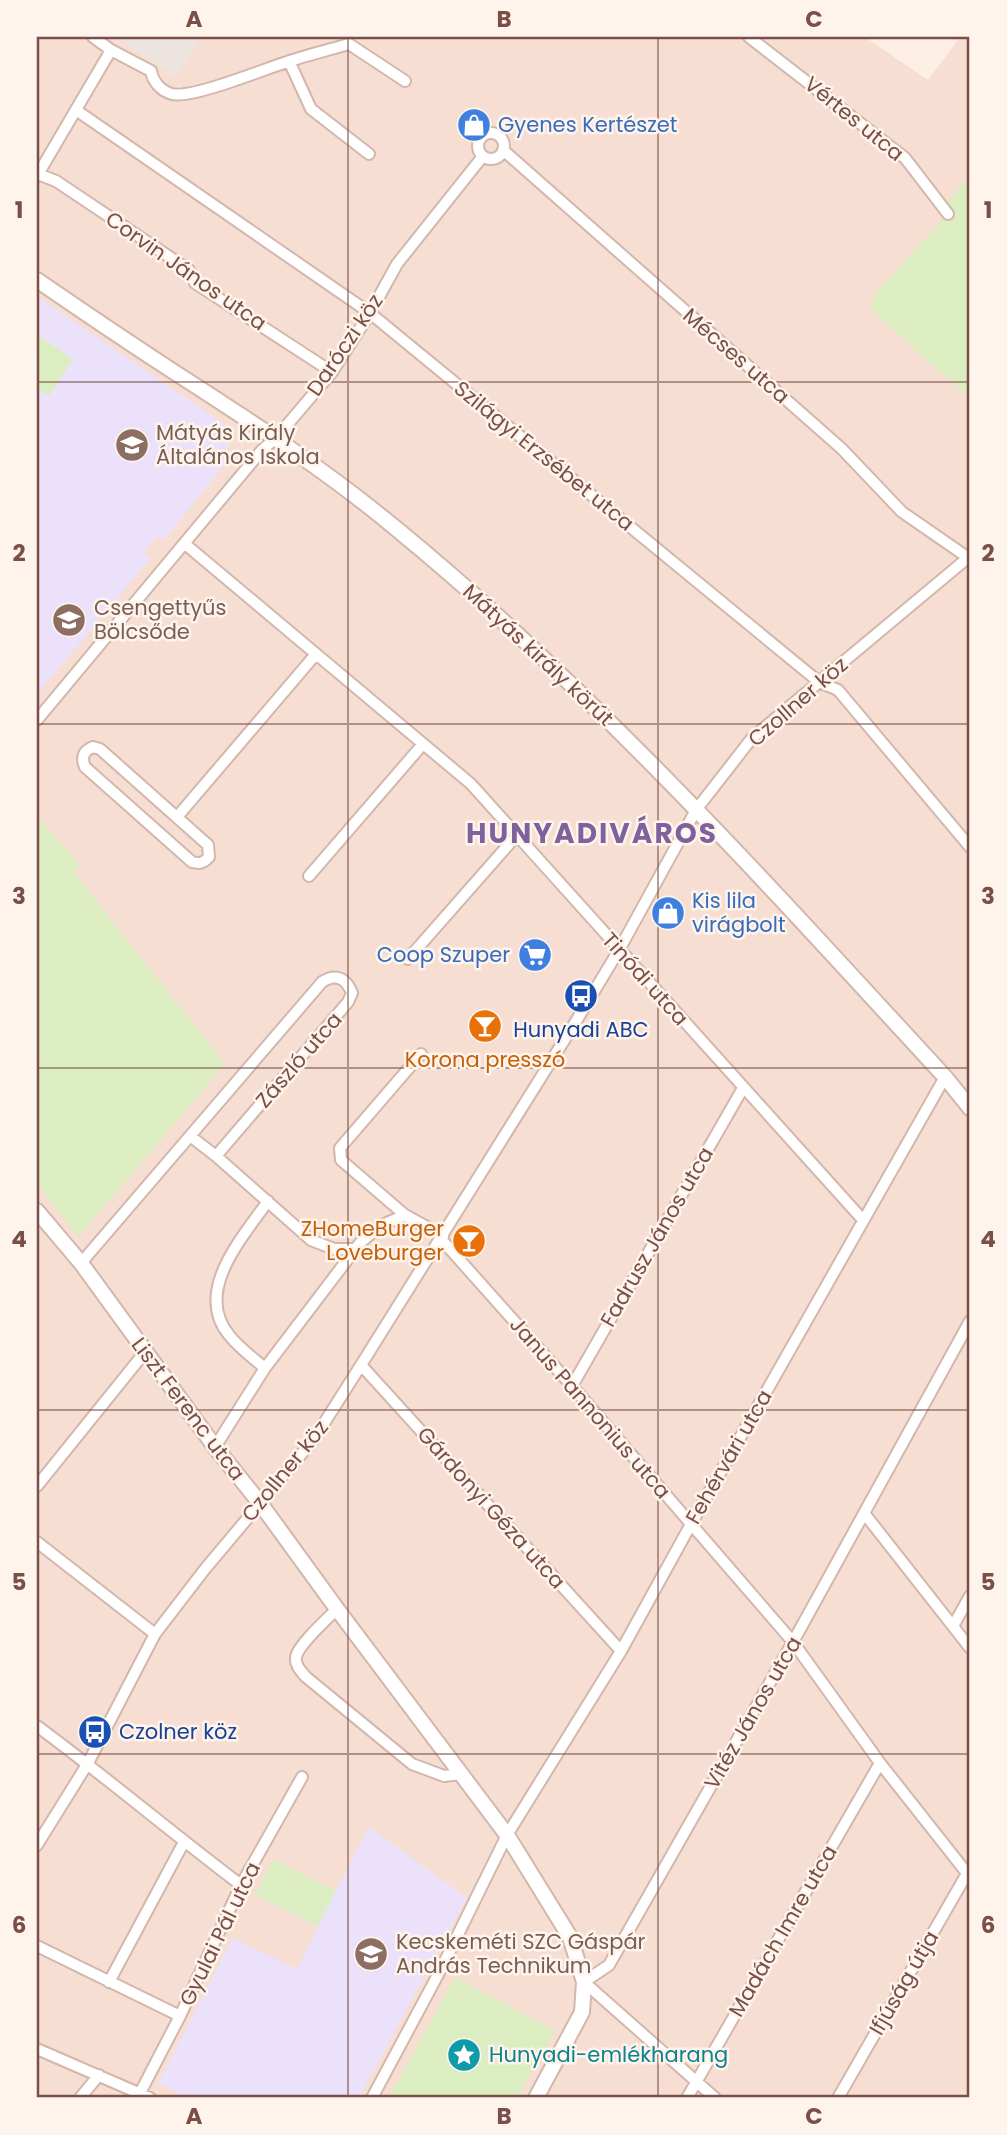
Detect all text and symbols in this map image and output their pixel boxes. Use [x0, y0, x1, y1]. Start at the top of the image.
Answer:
text: A [186, 3, 203, 35]
text: B [496, 3, 512, 35]
text: C [805, 3, 823, 35]
street label: Vértes utca [798, 69, 910, 168]
shop icon: Gyenes Kertészet [455, 106, 493, 144]
place label: Gyenes Kertészet [498, 110, 678, 139]
text: 1 [15, 194, 23, 226]
text: 1 [984, 194, 992, 226]
street label: Corvin János utca [100, 204, 273, 337]
street label: Daróczi köz [300, 288, 389, 401]
street label: Mécses utca [677, 301, 796, 410]
street label: Szilágyi Erzsébet utca [448, 374, 640, 537]
place label: Mátyás Király Általános Iskola [156, 418, 320, 471]
school or university icon: Mátyás Király Általános Iskola [113, 426, 151, 464]
text: 2 [12, 537, 26, 569]
text: 2 [981, 537, 995, 569]
street label: Mátyás király körút [457, 577, 620, 732]
place label: Csengettyűs Bölcsőde [94, 593, 226, 646]
school or university icon: Csengettyűs Bölcsőde [50, 601, 88, 639]
street label: Czollner köz [742, 650, 854, 753]
district label: HUNYADIVÁROS [466, 814, 718, 853]
text: 3 [12, 880, 26, 912]
text: 3 [981, 880, 995, 912]
place label: Kis lila virágbolt [692, 886, 786, 939]
shop icon: Kis lila virágbolt [649, 894, 687, 932]
street label: Tinódi utca [596, 926, 695, 1032]
supermarket icon: Coop Szuper [516, 936, 554, 974]
place label: Coop Szuper [377, 940, 510, 969]
bus stop icon: Hunyadi ABC [562, 977, 600, 1015]
street label: Zászló utca [249, 1006, 348, 1114]
bar icon: Korona presszó [466, 1007, 504, 1045]
place label: Hunyadi ABC [513, 1015, 649, 1044]
place label: Korona presszó [405, 1045, 565, 1074]
street label: Fadrusz János utca [593, 1142, 720, 1332]
place label: ZHomeBurger Loveburger [301, 1214, 444, 1267]
bar icon: ZHomeBurger Loveburger [450, 1222, 488, 1260]
text: 4 [11, 1223, 27, 1255]
text: 4 [980, 1223, 996, 1255]
street label: Janus Pannonius utca [503, 1311, 677, 1505]
street label: Liszt Ferenc utca [125, 1331, 252, 1486]
street label: Fehérvári utca [678, 1384, 779, 1529]
street label: Czollner köz [235, 1414, 335, 1528]
street label: Gárdonyi Géza utca [411, 1420, 572, 1595]
text: 5 [12, 1566, 26, 1598]
text: 5 [981, 1566, 995, 1598]
street label: Vitéz János utca [697, 1631, 808, 1794]
bus stop icon: Czolner köz [76, 1713, 114, 1751]
place label: Czolner köz [119, 1717, 237, 1746]
street label: Madách Imre utca [722, 1840, 844, 2022]
street label: Gyulai Pál utca [172, 1857, 267, 2011]
text: 6 [12, 1909, 26, 1941]
text: 6 [981, 1909, 995, 1941]
street label: Ifjúság útja [862, 1925, 945, 2040]
place label: Kecskeméti SZC Gáspár András Technikum [396, 1927, 646, 1980]
school or university icon: Kecskeméti SZC Gáspár András Technikum [352, 1935, 390, 1973]
place icon: Hunyadi-emlékharang [445, 2036, 483, 2074]
place label: Hunyadi-emlékharang [489, 2040, 728, 2069]
text: A [186, 2100, 203, 2132]
text: B [496, 2100, 512, 2132]
text: C [805, 2100, 823, 2132]

